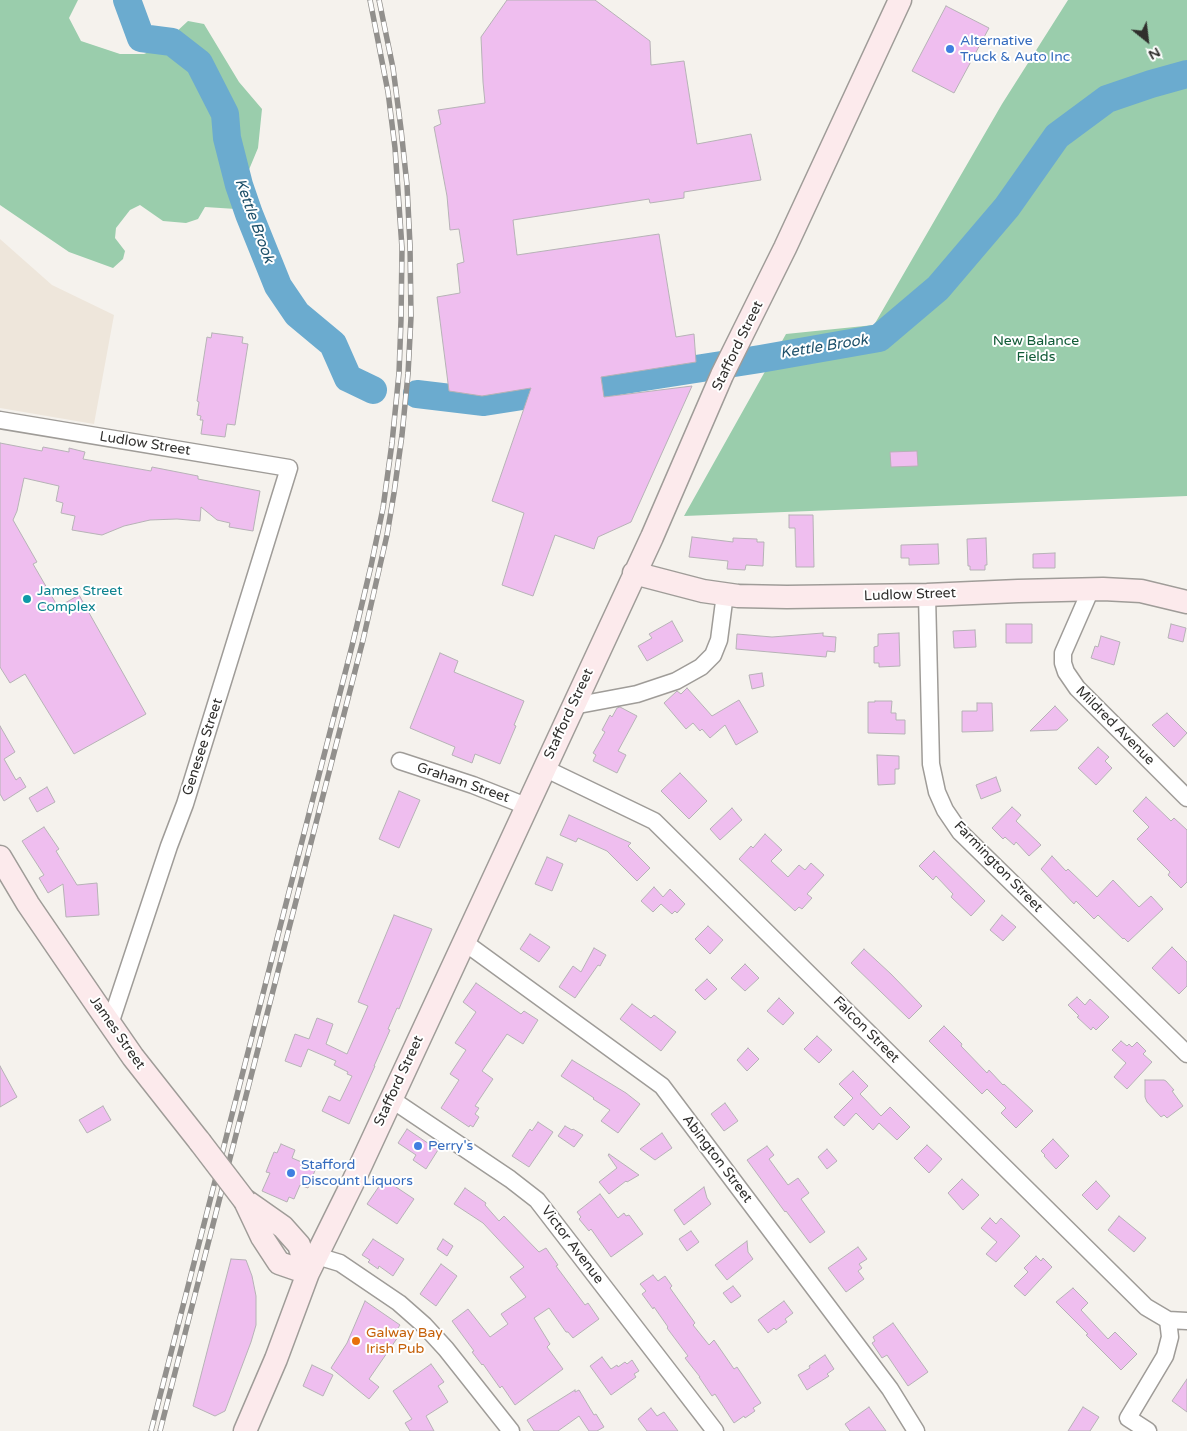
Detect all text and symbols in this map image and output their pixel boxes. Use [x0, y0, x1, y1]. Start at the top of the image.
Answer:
north arrow [1122, 15, 1172, 65]
place label: Alternative Truck & Auto Inc [960, 33, 1070, 65]
marker: Alternative Truck & Auto Inc [944, 43, 956, 55]
text: N [1145, 43, 1164, 64]
water label: Kettle Brook [230, 176, 278, 266]
street label: Stafford Street [709, 298, 767, 394]
water label: Kettle Brook [779, 331, 869, 363]
park label: New Balance Fields [993, 333, 1079, 366]
street label: Ludlow Street [98, 429, 192, 459]
place label: James Street Complex [37, 583, 123, 616]
street label: Ludlow Street [864, 585, 956, 605]
marker: James Street Complex [21, 593, 33, 605]
street label: Stafford Street [541, 666, 597, 762]
street label: Mildred Avenue [1072, 683, 1158, 769]
street label: Genesee Street [179, 696, 227, 798]
street label: Graham Street [415, 759, 511, 807]
street label: Farmington Street [950, 818, 1046, 916]
street label: James Street [86, 993, 148, 1073]
street label: Falcon Street [829, 993, 903, 1067]
street label: Stafford Street [371, 1033, 427, 1129]
street label: Abington Street [678, 1112, 756, 1206]
place label: Perry's [428, 1138, 473, 1154]
marker: Perry's [412, 1140, 424, 1152]
place label: Stafford Discount Liquors [301, 1157, 413, 1190]
marker: Stafford Discount Liquors [285, 1167, 297, 1179]
street label: Victor Avenue [537, 1203, 607, 1287]
place label: Galway Bay Irish Pub [366, 1325, 443, 1358]
marker: Galway Bay Irish Pub [350, 1335, 362, 1347]

